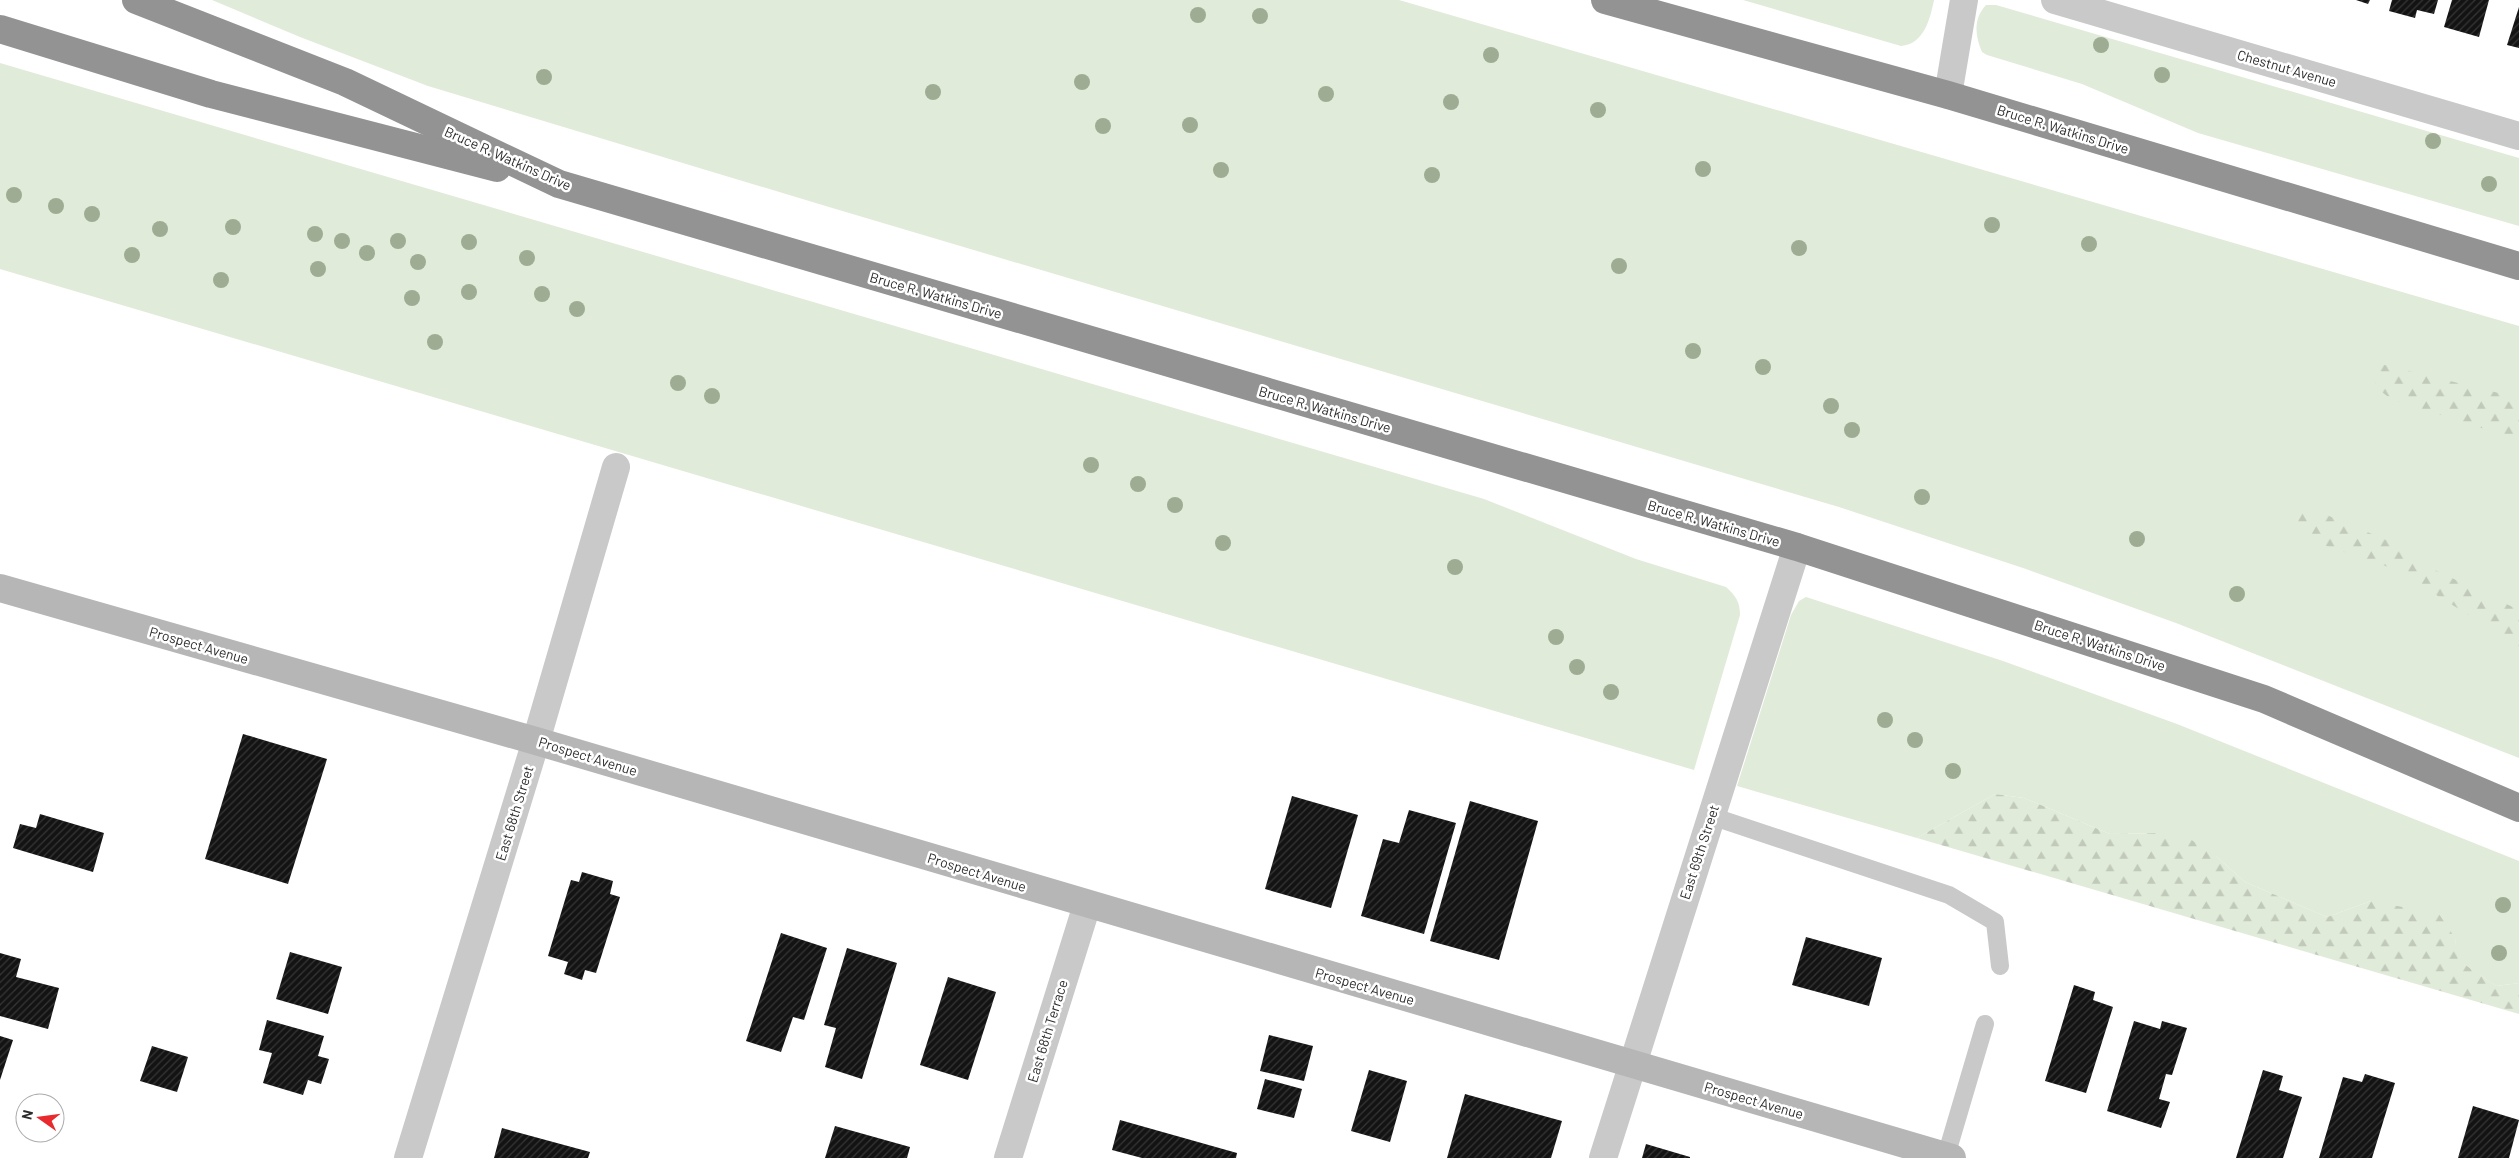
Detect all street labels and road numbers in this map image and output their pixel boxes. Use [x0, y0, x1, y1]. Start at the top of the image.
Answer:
street label: Chestnut Avenue [2235, 46, 2339, 90]
street label: Bruce R. Watkins Drive [1995, 101, 2131, 157]
street label: Bruce R. Watkins Drive [442, 122, 574, 194]
street label: Bruce R. Watkins Drive [868, 268, 1004, 322]
street label: Bruce R. Watkins Drive [1257, 382, 1393, 436]
street label: Bruce R. Watkins Drive [1646, 496, 1782, 550]
street label: Bruce R. Watkins Drive [2032, 616, 2168, 674]
street label: Prospect Avenue [147, 623, 251, 667]
street label: Prospect Avenue [537, 733, 639, 779]
street label: East 68th Street [491, 763, 537, 863]
street label: East 69th Street [1676, 803, 1722, 901]
street label: Prospect Avenue [926, 849, 1028, 895]
street label: Prospect Avenue [1313, 964, 1417, 1008]
street label: East 68th Terrace [1023, 978, 1071, 1084]
street label: Prospect Avenue [1702, 1078, 1806, 1122]

